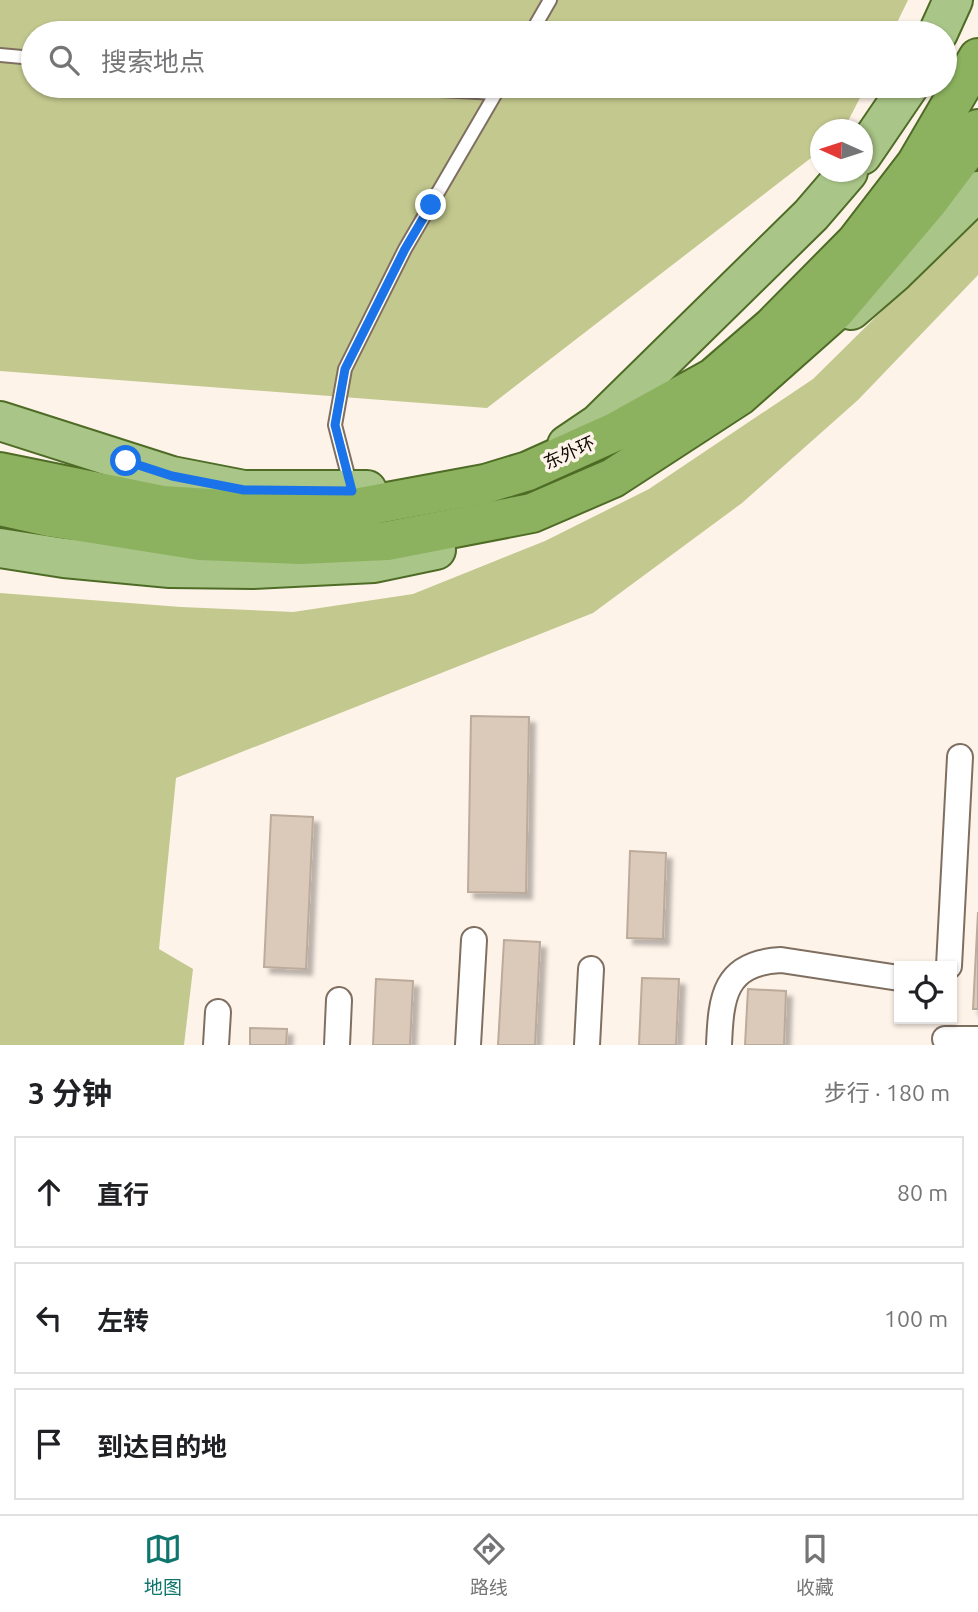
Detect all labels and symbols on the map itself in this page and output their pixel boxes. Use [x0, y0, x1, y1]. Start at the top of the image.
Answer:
north arrow [810, 119, 873, 182]
route end [415, 189, 446, 220]
street label: 东外环 [540, 432, 598, 472]
route start [110, 445, 141, 476]

